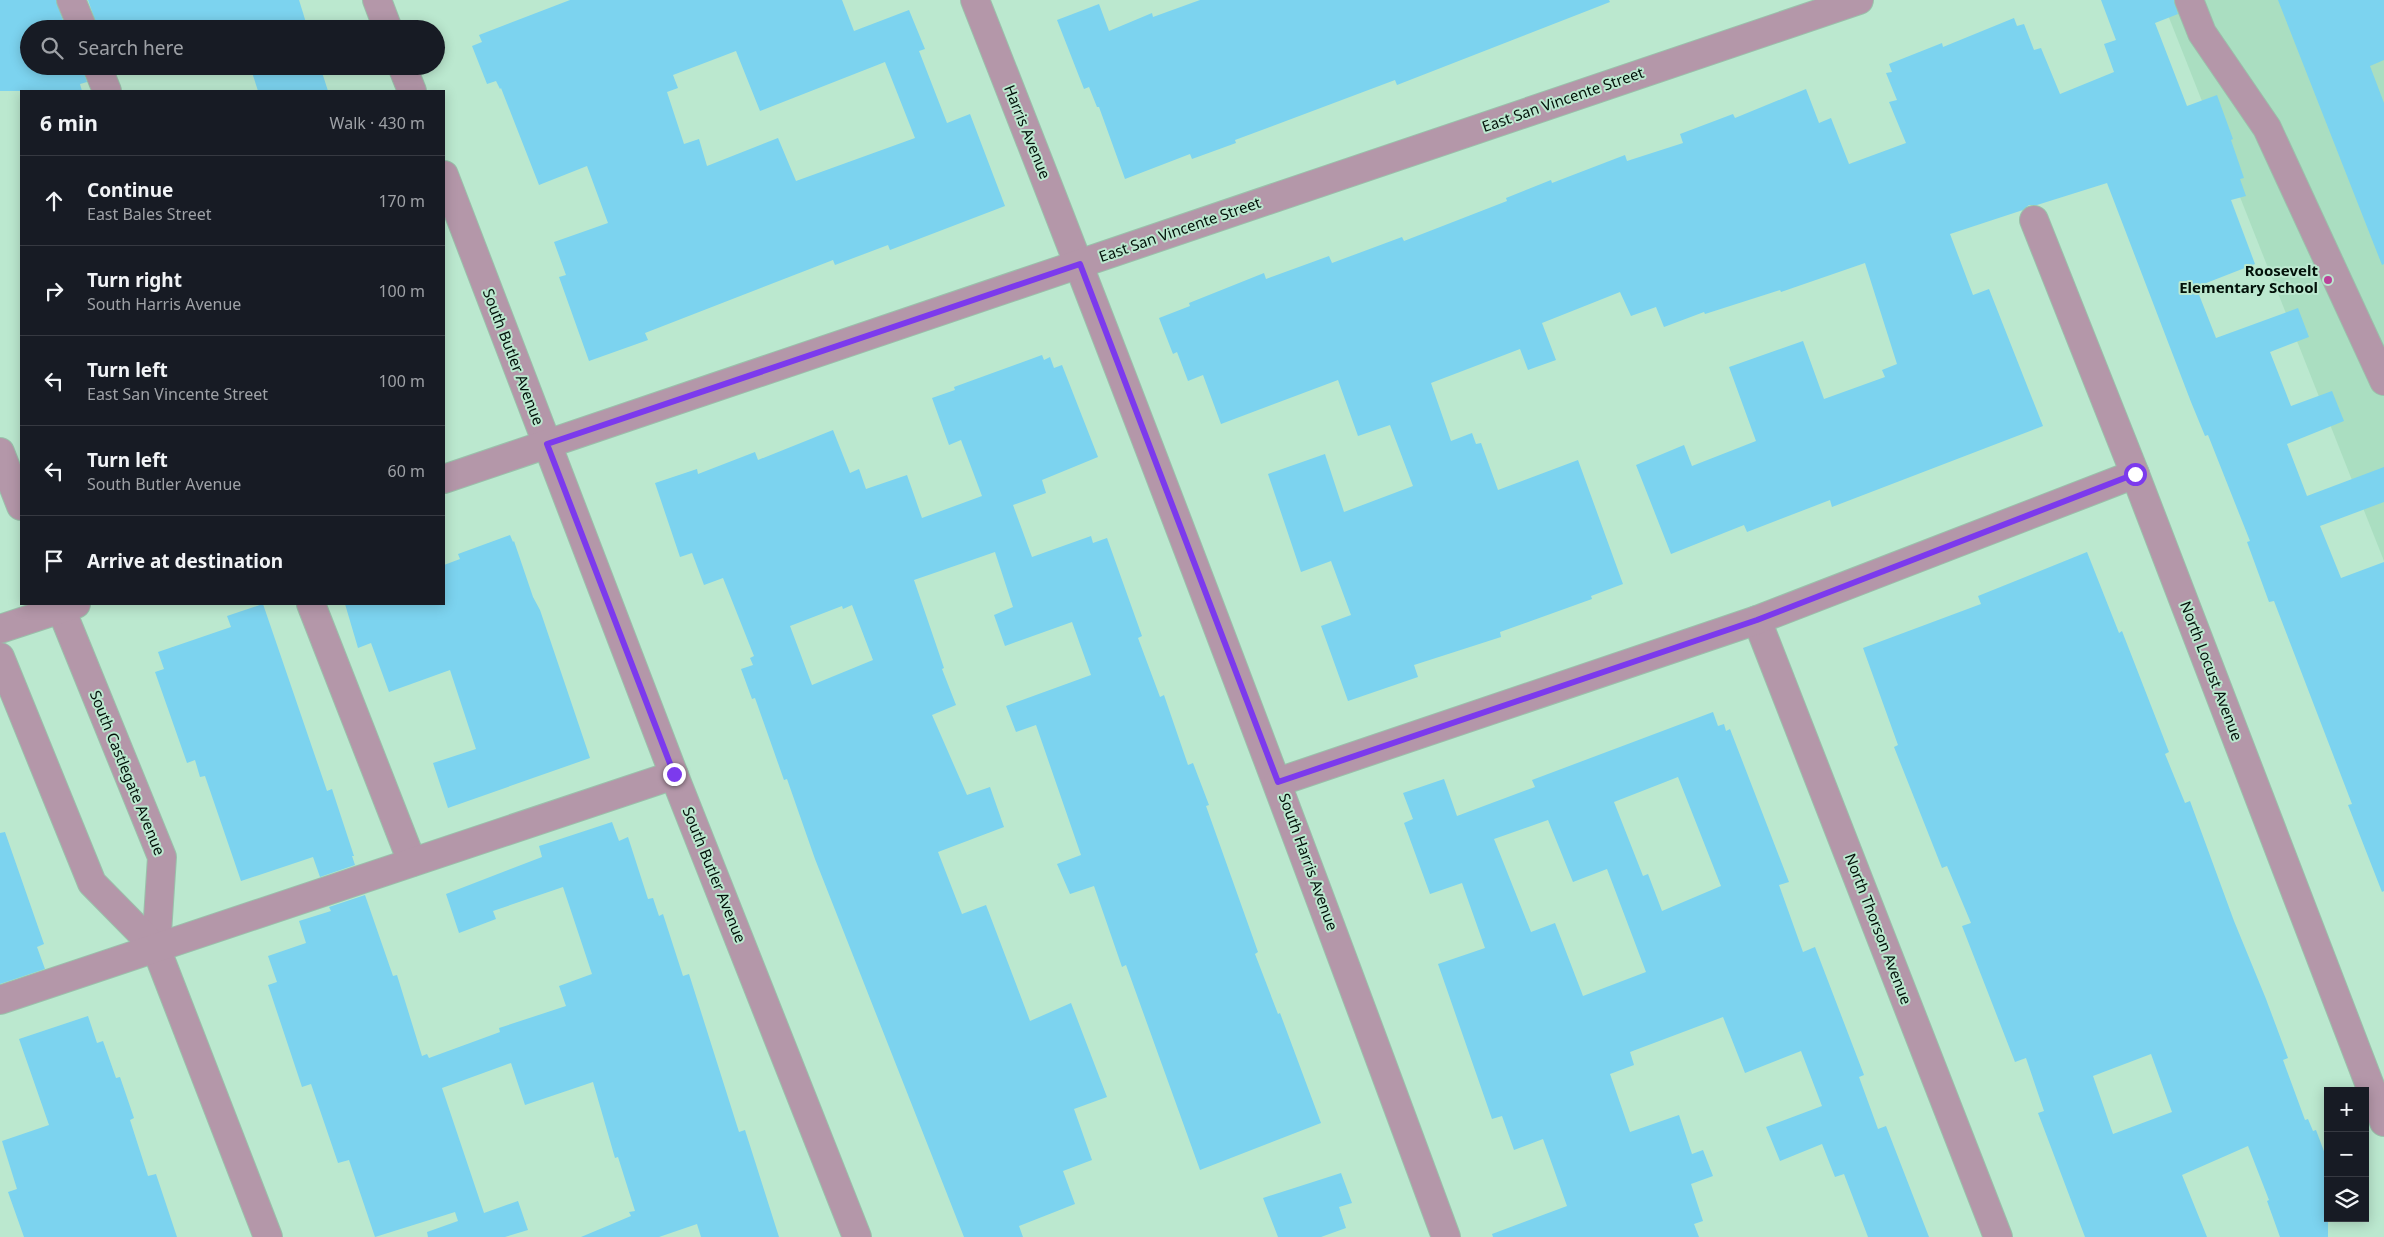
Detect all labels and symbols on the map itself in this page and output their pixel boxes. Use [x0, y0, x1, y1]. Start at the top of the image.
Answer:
street label: East San Vincente Street [1479, 62, 1647, 136]
street label: Harris Avenue [1000, 82, 1056, 182]
street label: East San Vincente Street [1096, 192, 1264, 266]
place label: Roosevelt Elementary School [2179, 260, 2318, 297]
marker: Roosevelt Elementary School [2322, 274, 2334, 286]
street label: South Butler Avenue [479, 286, 549, 428]
route start [2124, 463, 2147, 486]
street label: North Locust Avenue [2176, 598, 2248, 743]
street label: South Castlegate Avenue [86, 687, 170, 858]
route end [663, 763, 686, 786]
street label: South Harris Avenue [1275, 790, 1343, 933]
street label: South Butler Avenue [679, 804, 751, 945]
street label: North Thorson Avenue [1841, 850, 1917, 1007]

